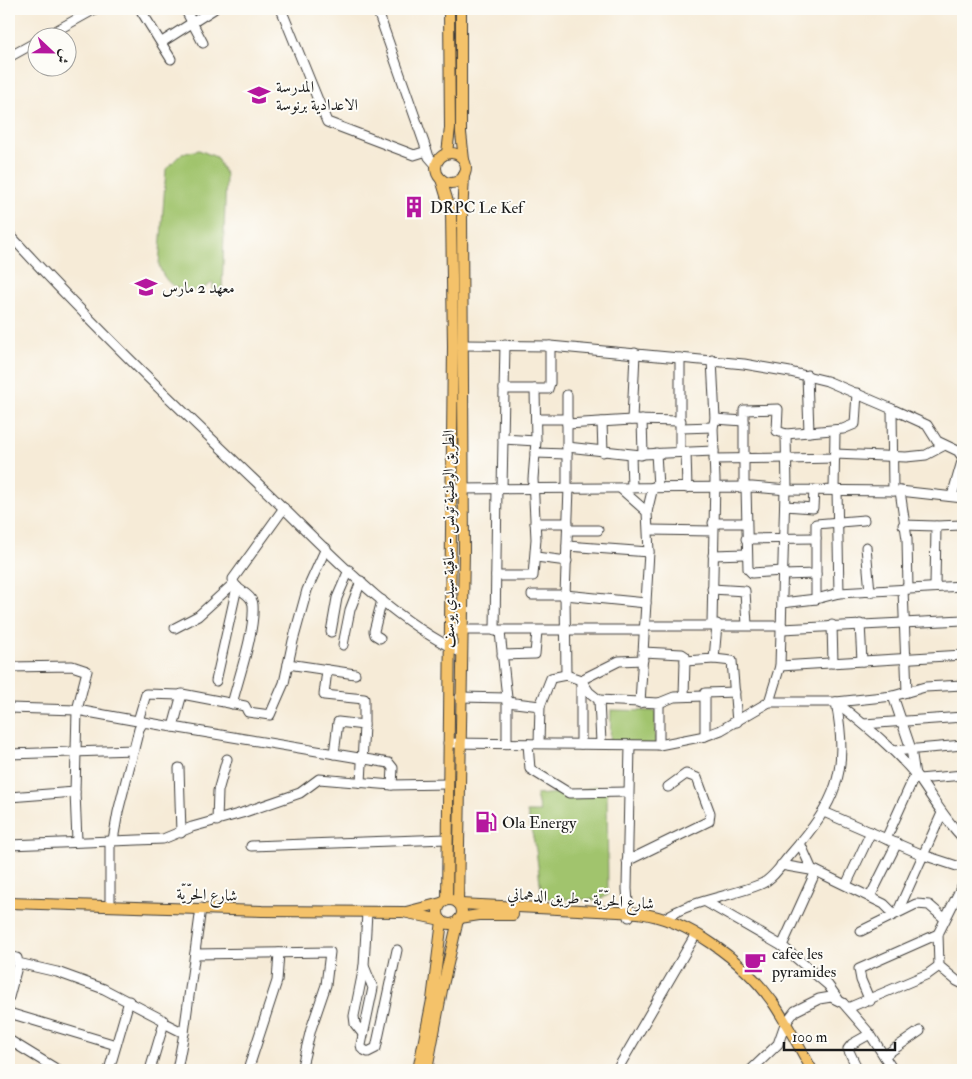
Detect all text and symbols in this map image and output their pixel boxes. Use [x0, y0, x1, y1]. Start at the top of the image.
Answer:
north arrow [28, 28, 78, 78]
text: ش [53, 47, 74, 66]
place label: المدرسة الاعدادية برنوسة [276, 77, 358, 115]
school or university icon: المدرسة الاعدادية برنوسة [246, 82, 272, 108]
building icon: DRPC Le Kef [401, 194, 427, 220]
place label: DRPC Le Kef [430, 198, 526, 218]
school or university icon: معهد 2 مارس [133, 274, 159, 300]
place label: معهد 2 مارس [162, 278, 235, 298]
street label: الطريق الوطنية تونس - ساقية سيدي يوسف [439, 430, 461, 648]
fuel station icon: Ola Energy [473, 809, 499, 835]
place label: Ola Energy [502, 813, 577, 833]
street label: شارع الحرّيّة [176, 882, 238, 909]
street label: شارع الحرّيّة - طريق الدهماني [507, 882, 655, 917]
place label: cafee les pyramides [771, 944, 836, 983]
cafe icon: cafee les pyramides [742, 949, 768, 975]
scale bar [784, 1019, 896, 1051]
text: 100 m [792, 1028, 828, 1047]

